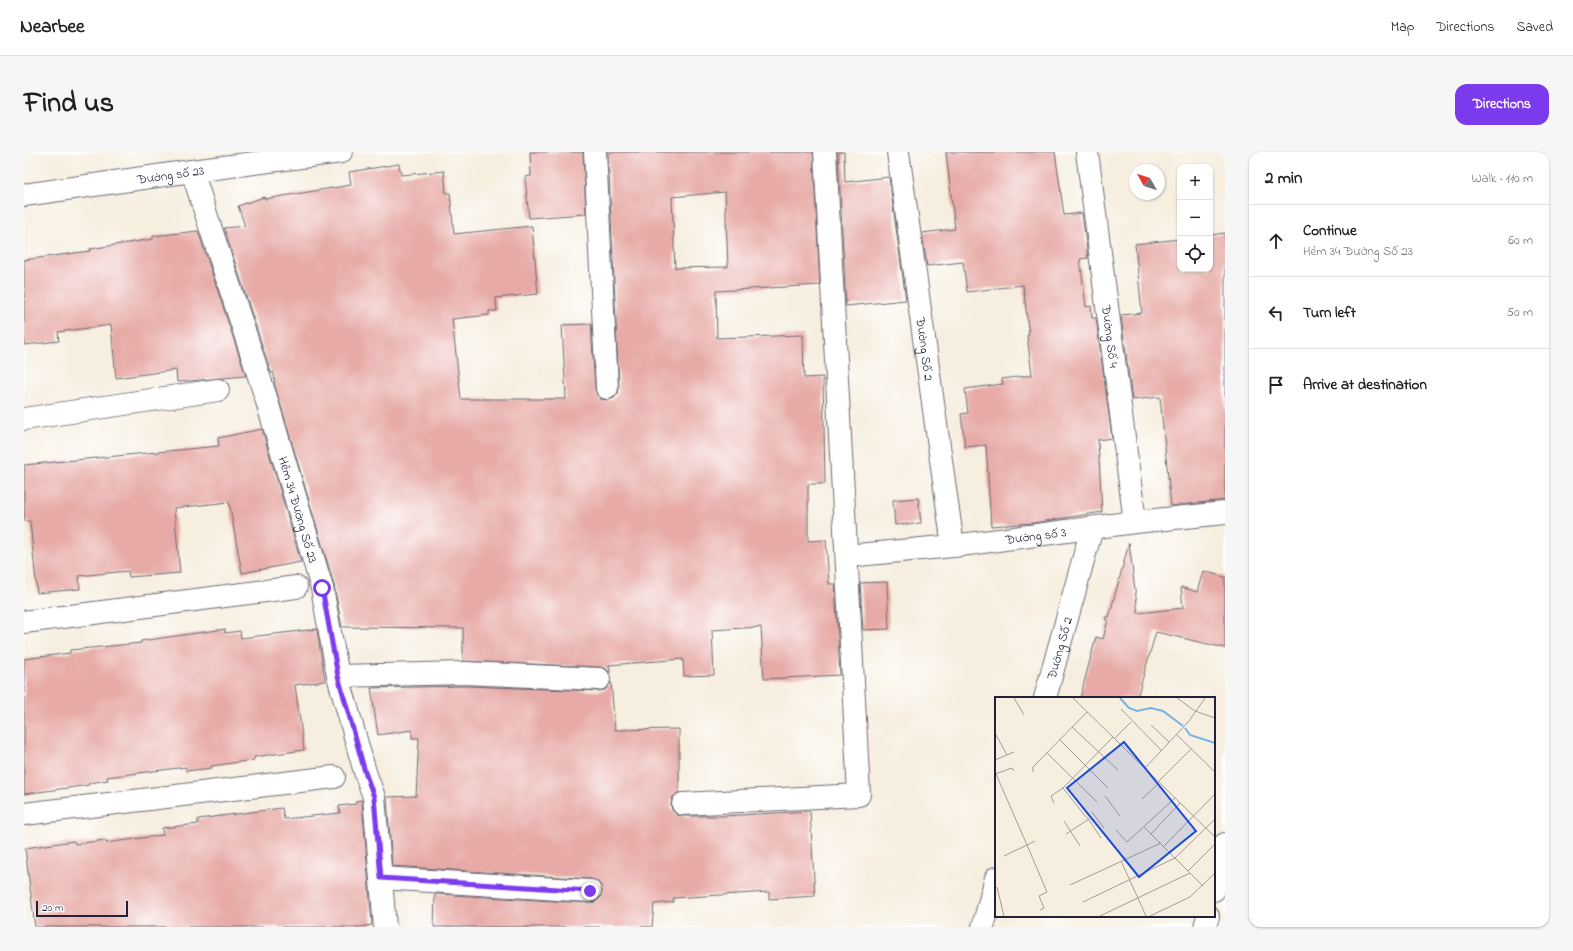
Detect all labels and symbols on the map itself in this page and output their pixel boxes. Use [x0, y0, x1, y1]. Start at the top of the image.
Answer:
street label: Đường số 23 [135, 162, 205, 190]
north arrow [1129, 164, 1165, 200]
street label: Đường Số 4 [1096, 303, 1123, 370]
street label: Đường Số 2 [910, 315, 938, 383]
street label: Hẻm 34 Đường Số 23 [273, 454, 322, 565]
street label: Đường số 3 [1003, 523, 1068, 550]
route start [313, 579, 331, 597]
street label: Đường Số 2 [1042, 614, 1078, 683]
inset map [995, 697, 1215, 917]
route end [581, 882, 599, 900]
scale bar [36, 899, 128, 918]

